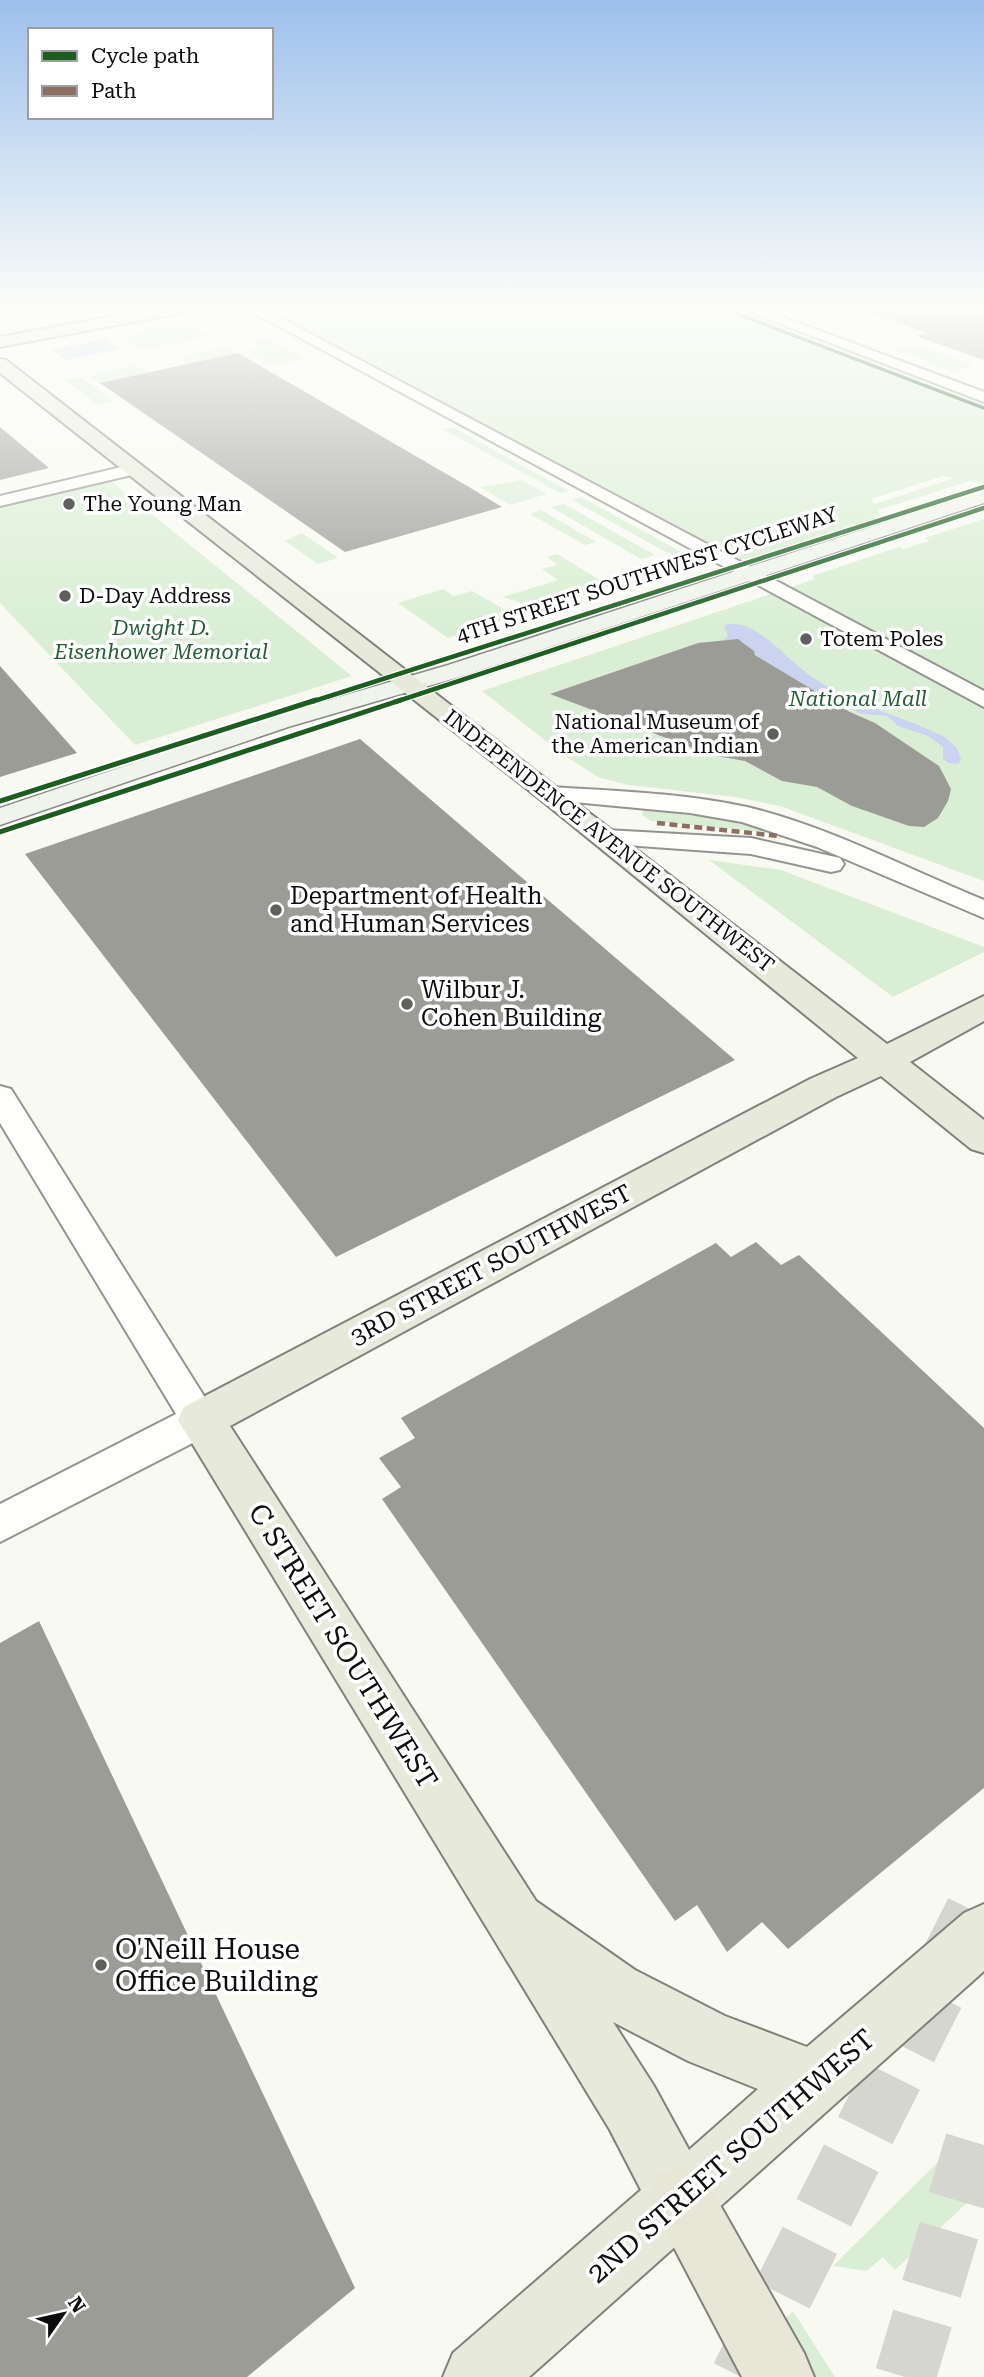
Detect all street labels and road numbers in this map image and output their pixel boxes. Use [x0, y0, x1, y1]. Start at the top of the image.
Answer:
street label: 4TH STREET SOUTHWEST CYCLEWAY [453, 502, 841, 648]
street label: INDEPENDENCE AVENUE SOUTHWEST [439, 705, 779, 977]
street label: 3RD STREET SOUTHWEST [346, 1179, 636, 1351]
street label: C STREET SOUTHWEST [242, 1497, 444, 1795]
street label: 2ND STREET SOUTHWEST [581, 2022, 881, 2290]

